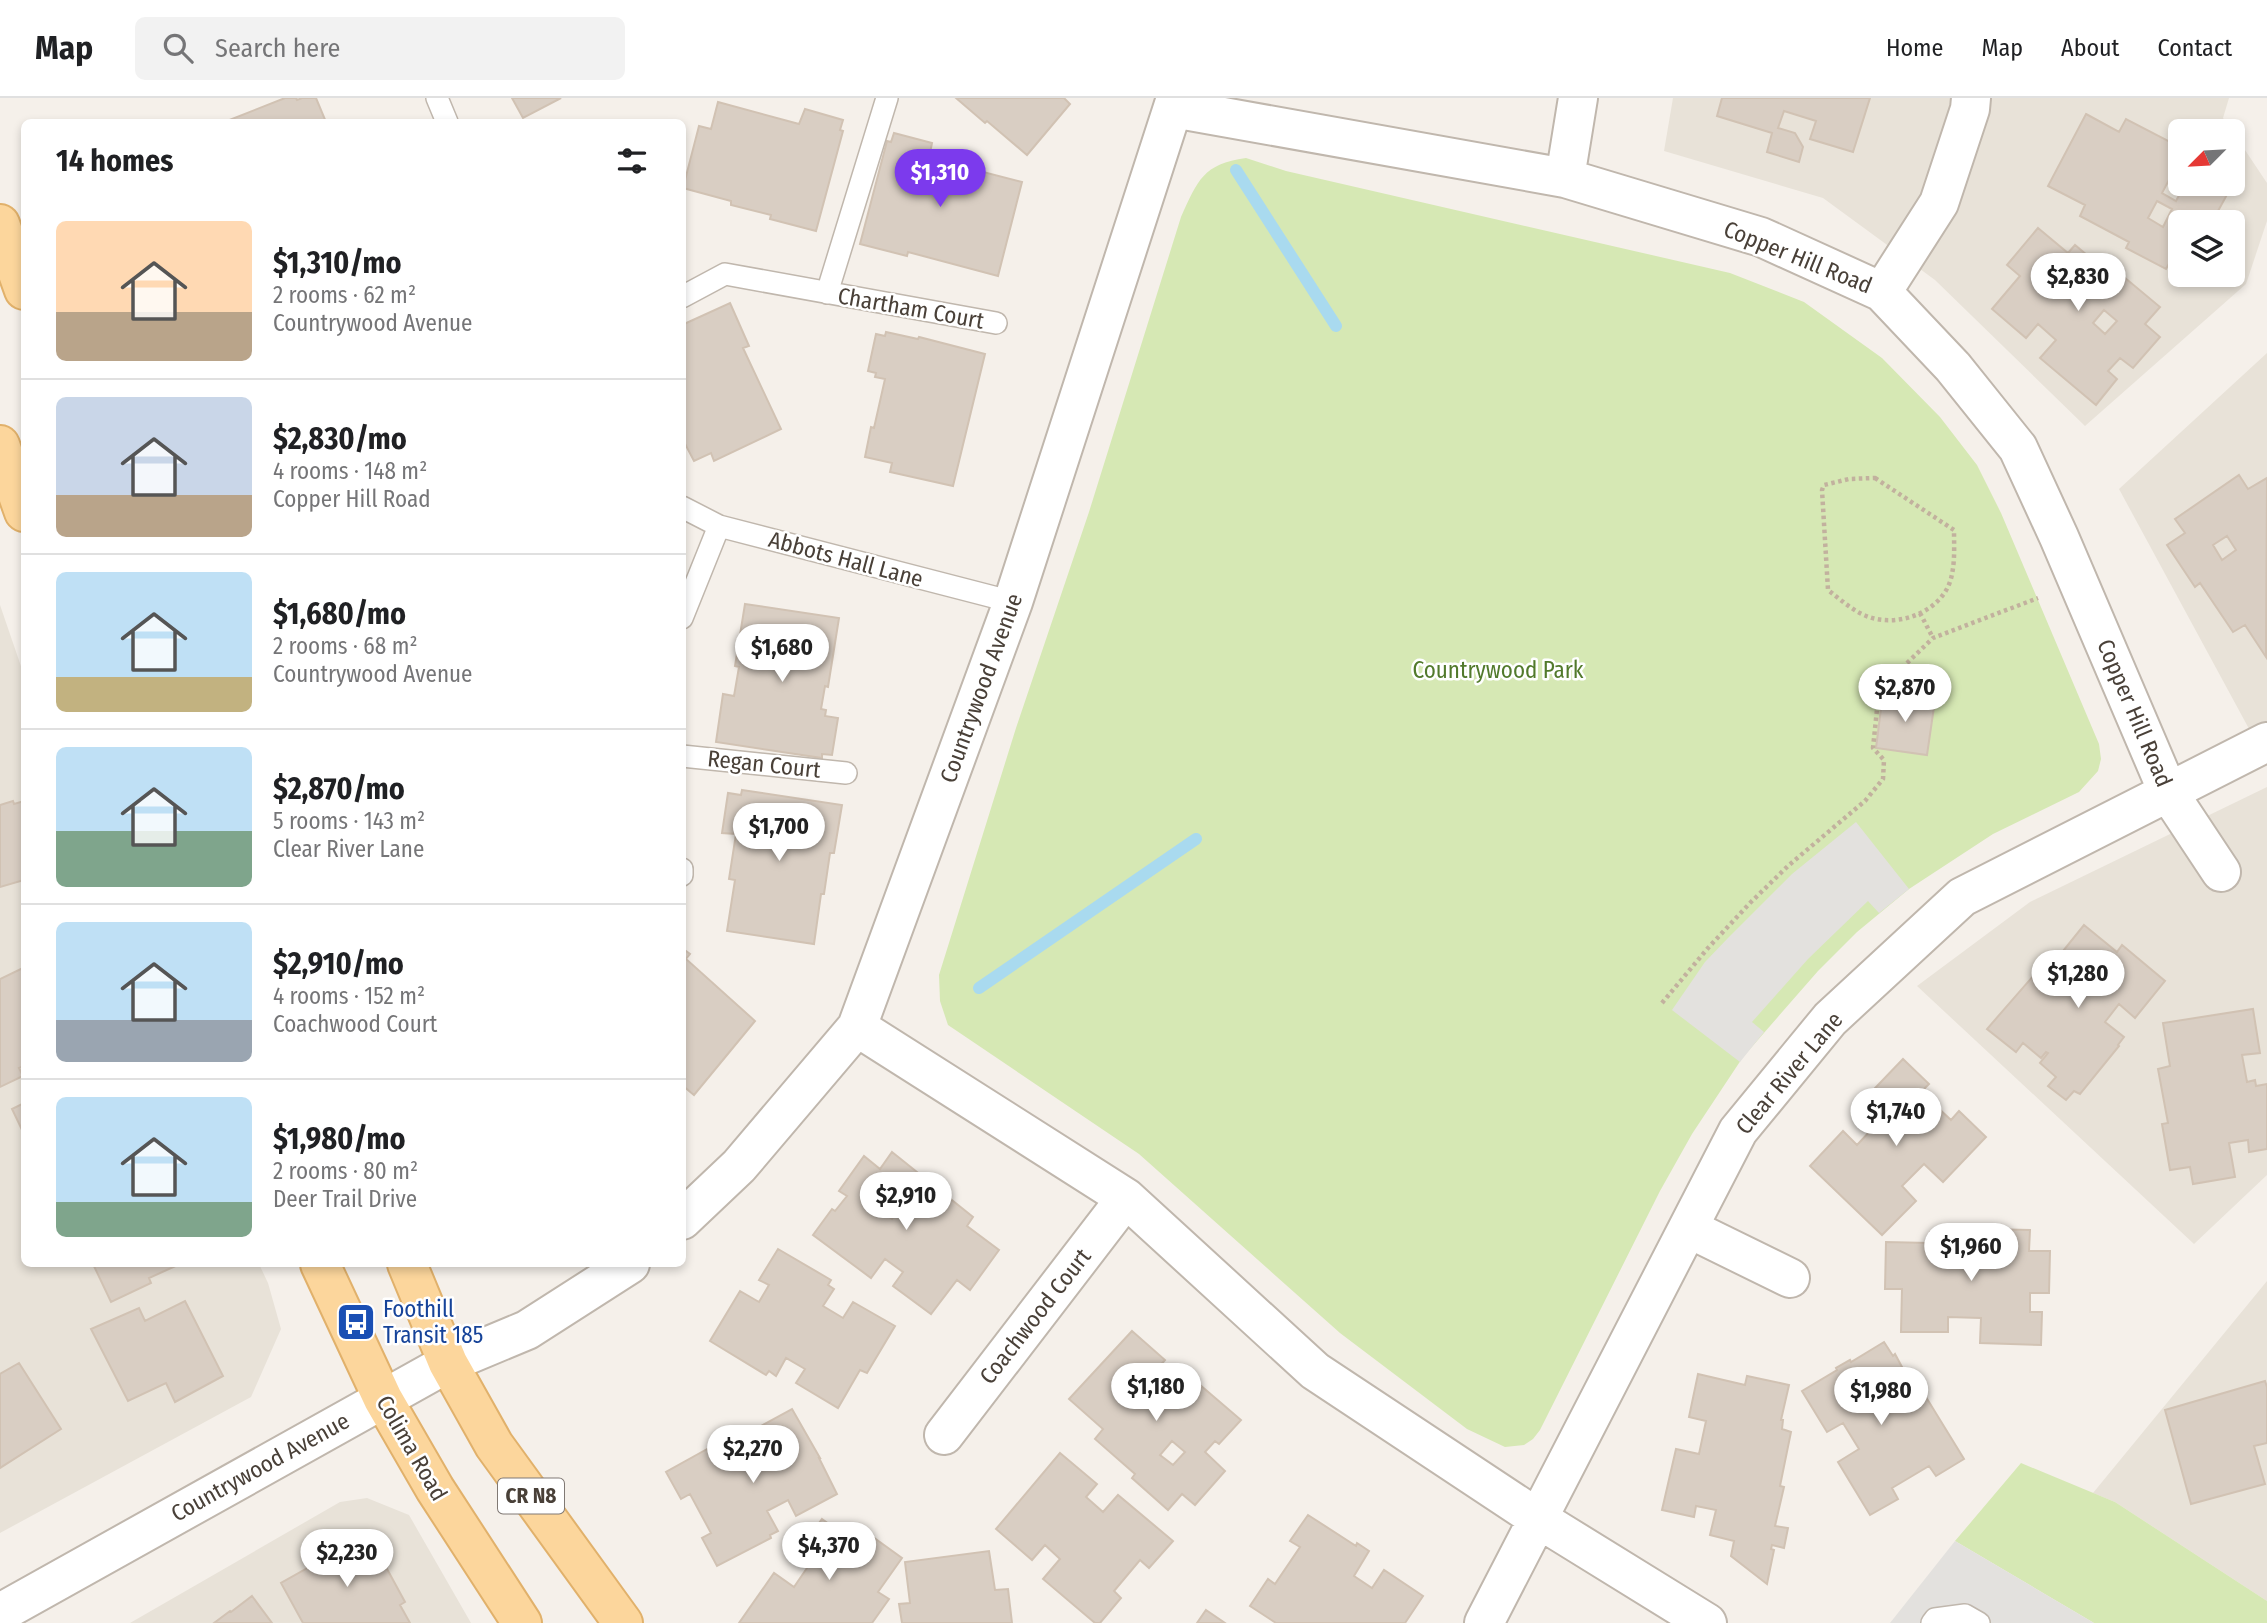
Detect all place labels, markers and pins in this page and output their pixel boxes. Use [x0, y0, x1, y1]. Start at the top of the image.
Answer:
pin: $1,310 [883, 150, 997, 209]
pin: $2,830 [2021, 254, 2135, 313]
pin: $1,680 [725, 624, 839, 684]
pin: $2,870 [1848, 664, 1962, 724]
pin: $1,700 [722, 804, 836, 863]
pin: $1,280 [2021, 950, 2135, 1010]
pin: $1,740 [1839, 1088, 1953, 1148]
pin: $2,910 [849, 1172, 963, 1232]
pin: $1,960 [1914, 1224, 2028, 1283]
place label: Foothill Transit 185 [383, 1295, 483, 1349]
bus stop icon: Foothill Transit 185 [335, 1301, 377, 1343]
pin: $1,180 [1099, 1364, 1213, 1423]
pin: $1,980 [1824, 1368, 1938, 1427]
pin: $2,270 [696, 1426, 810, 1485]
pin: $4,370 [772, 1522, 886, 1582]
pin: $2,230 [290, 1530, 404, 1589]

